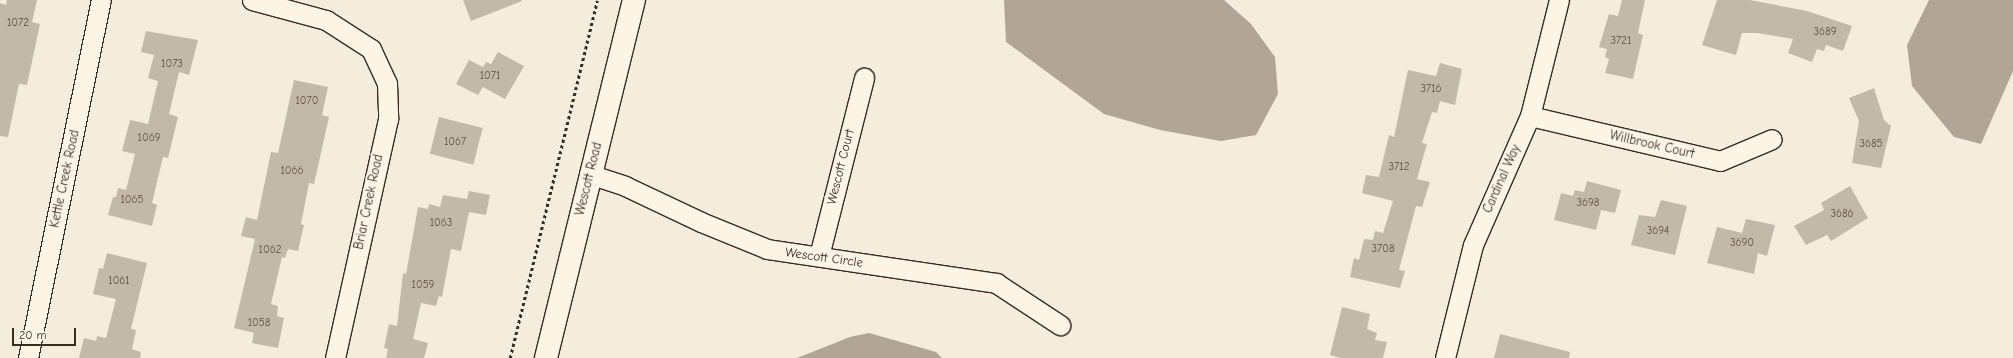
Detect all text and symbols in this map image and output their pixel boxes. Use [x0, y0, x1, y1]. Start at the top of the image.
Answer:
house number: 1072 [7, 16, 29, 30]
house number: 3689 [1813, 25, 1837, 39]
house number: 3721 [1611, 34, 1631, 48]
house number: 1073 [161, 57, 183, 71]
house number: 1071 [480, 69, 500, 83]
house number: 3716 [1420, 82, 1442, 96]
house number: 1070 [296, 94, 318, 108]
street label: Wescott Court [824, 128, 858, 206]
street label: Willbrook Court [1608, 128, 1696, 162]
street label: Kettle Creek Road [47, 129, 83, 229]
house number: 1069 [138, 131, 160, 145]
house number: 1067 [444, 135, 466, 149]
house number: 3685 [1859, 137, 1883, 151]
street label: Wescott Road [572, 141, 606, 217]
street label: Cardinal Way [1480, 142, 1524, 216]
street label: Briar Creek Road [351, 153, 387, 251]
house number: 3712 [1389, 160, 1409, 174]
house number: 1066 [281, 164, 303, 178]
house number: 1065 [121, 193, 143, 207]
house number: 3698 [1576, 196, 1600, 210]
house number: 3686 [1830, 207, 1854, 221]
house number: 1063 [430, 216, 452, 230]
house number: 3694 [1647, 224, 1669, 238]
house number: 3690 [1730, 236, 1754, 250]
house number: 3708 [1371, 242, 1395, 256]
house number: 1062 [259, 243, 281, 257]
street label: Wescott Circle [784, 245, 864, 271]
house number: 1061 [108, 274, 130, 288]
house number: 1059 [412, 278, 434, 292]
house number: 1058 [248, 316, 270, 330]
scale bar [14, 320, 78, 346]
text: 20 m [19, 328, 47, 342]

